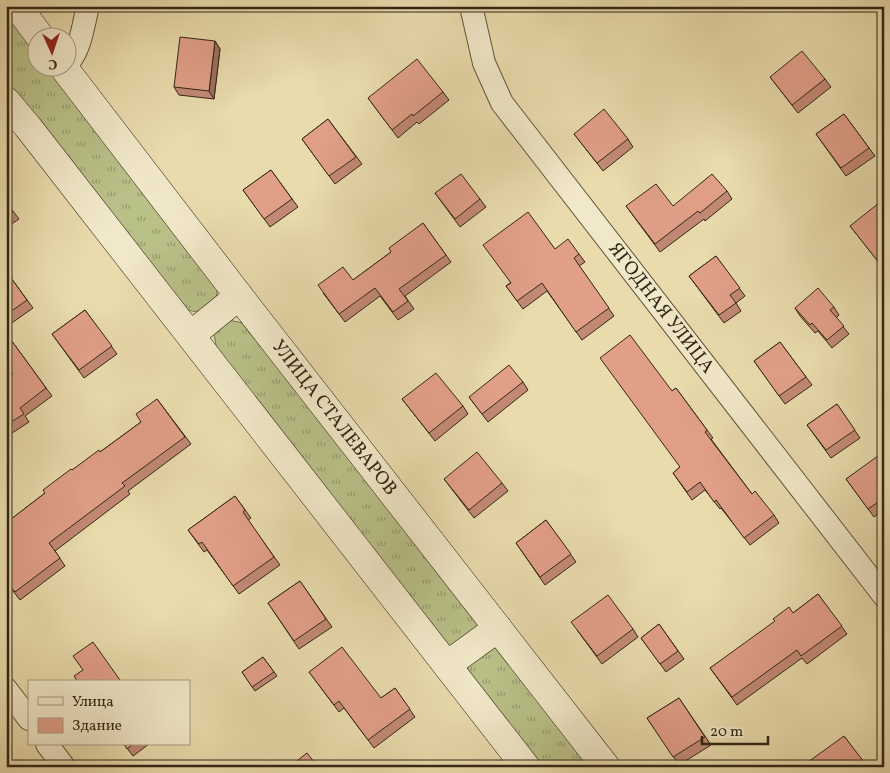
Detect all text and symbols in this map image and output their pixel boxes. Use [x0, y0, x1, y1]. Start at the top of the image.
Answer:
north arrow [28, 28, 78, 78]
text: С [48, 54, 58, 73]
street label: ЯГОДНАЯ УЛИЦА [602, 237, 720, 379]
street label: УЛИЦА СТАЛЕВАРОВ [265, 335, 403, 501]
legend [28, 680, 190, 746]
text: Улица [72, 692, 114, 713]
scale bar [702, 713, 769, 745]
text: Здание [72, 716, 122, 737]
text: 20 m [710, 722, 743, 743]

